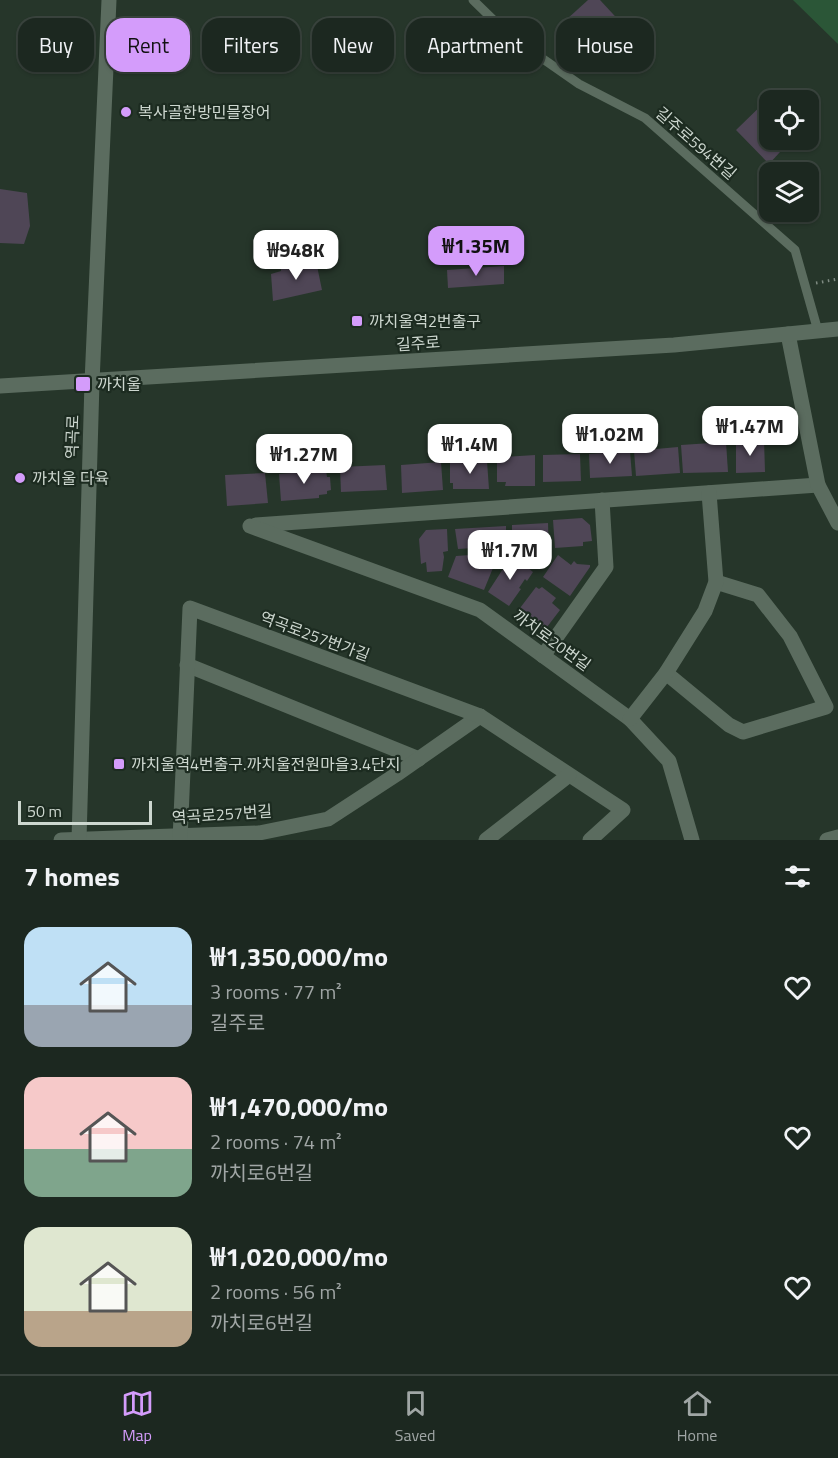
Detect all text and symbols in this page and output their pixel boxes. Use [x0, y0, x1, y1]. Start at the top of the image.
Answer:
chip: Buy [18, 18, 94, 72]
chip: Rent [106, 18, 190, 72]
chip: Filters [202, 18, 300, 72]
chip: New [312, 18, 394, 72]
chip: Apartment [406, 18, 544, 72]
chip: House [556, 18, 654, 72]
map controls [759, 90, 819, 222]
button: locate [759, 90, 819, 150]
place label: 복사골한방민믈장어 [138, 100, 270, 124]
street label: 길주로594번길 [650, 101, 742, 185]
marker: 복사골한방민믈장어 [119, 105, 133, 119]
button: layers [759, 162, 819, 222]
pin: ₩1.35M [427, 226, 525, 277]
pin: ₩948K [254, 230, 338, 281]
text: ₩1.35M [442, 230, 510, 261]
text: ₩948K [267, 234, 325, 265]
place label: 까치울역2번출구 [369, 309, 481, 333]
marker: 까치울역2번출구 [350, 314, 364, 328]
street label: 길주로 [395, 329, 441, 357]
place label: 까치울 [97, 372, 141, 396]
marker: 까치울 [74, 375, 92, 393]
pin: ₩1.47M [701, 406, 799, 457]
text: ₩1.47M [716, 410, 784, 441]
street label: 역곡로 [59, 414, 85, 459]
pin: ₩1.02M [561, 414, 659, 465]
text: ₩1.02M [576, 418, 644, 449]
pin: ₩1.4M [428, 424, 512, 475]
text: ₩1.4M [442, 428, 498, 459]
pin: ₩1.27M [255, 434, 353, 485]
text: ₩1.27M [270, 438, 338, 469]
place label: 까치울 다육 [32, 466, 109, 490]
marker: 까치울 다육 [13, 471, 27, 485]
pin: ₩1.7M [468, 530, 552, 581]
text: ₩1.7M [482, 534, 538, 565]
street label: 까치로20번길 [508, 603, 596, 677]
street label: 역곡로257번가길 [257, 605, 373, 667]
place label: 까치울역4번출구.까치울전원마을3.4단지 [131, 752, 400, 776]
marker: 까치울역4번출구.까치울전원마을3.4단지 [112, 757, 126, 771]
scale bar [18, 798, 152, 826]
text: 50 m [27, 799, 62, 823]
street label: 역곡로257번길 [171, 799, 273, 829]
text: 7 homes [24, 857, 120, 896]
icon: filters [781, 860, 814, 893]
text: ₩1,350,000/mo [210, 937, 388, 976]
icon: home [72, 951, 144, 1023]
icon: heart [781, 971, 814, 1004]
text: 3 rooms · 77 m² [210, 976, 342, 1007]
text: 길주로 [210, 1007, 265, 1038]
text: ₩1,470,000/mo [210, 1087, 388, 1126]
icon: home [72, 1101, 144, 1173]
icon: heart [781, 1121, 814, 1154]
text: 2 rooms · 74 m² [210, 1126, 342, 1157]
text: 까치로6번길 [210, 1157, 313, 1188]
text: ₩1,020,000/mo [210, 1237, 388, 1276]
icon: home [72, 1251, 144, 1323]
icon: heart [781, 1271, 814, 1304]
text: 2 rooms · 56 m² [210, 1276, 342, 1307]
text: 까치로6번길 [210, 1307, 313, 1338]
tab: Map [121, 1387, 154, 1447]
tab: Saved [395, 1387, 436, 1447]
tab: Home [677, 1387, 717, 1447]

